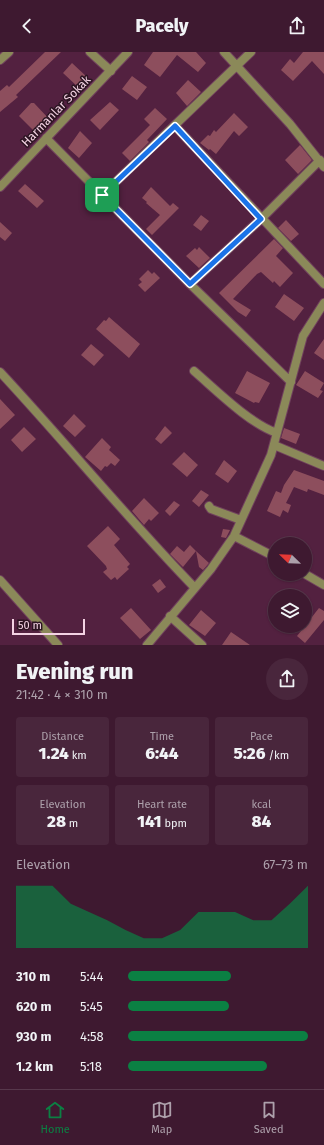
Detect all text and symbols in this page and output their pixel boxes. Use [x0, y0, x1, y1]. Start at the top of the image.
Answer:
icon: back [16, 15, 38, 37]
text: Pacely [136, 15, 188, 37]
icon: share [286, 15, 308, 37]
street label: Harmanlar Sokak [19, 72, 94, 149]
pin [85, 178, 119, 212]
icon: arrive [91, 184, 113, 206]
north arrow [268, 537, 312, 581]
map controls [268, 537, 312, 633]
button: layers [268, 589, 312, 633]
scale bar [12, 617, 85, 636]
text: 50 m [18, 619, 42, 632]
text: Evening run [16, 658, 133, 685]
button: share [266, 658, 308, 700]
text: 21:42 · 4 × 310 m [16, 687, 108, 702]
text: Distance [41, 730, 84, 743]
text: Time [150, 730, 174, 743]
text: Pace [250, 730, 273, 743]
text: 1.24 [39, 743, 69, 764]
text: 6:44 [145, 743, 179, 764]
text: 5:26 [233, 743, 265, 764]
text: km [69, 749, 87, 762]
text: /km [265, 749, 289, 762]
text: Elevation [40, 798, 86, 811]
text: Heart rate [137, 798, 187, 811]
text: kcal [251, 798, 271, 811]
text: 28 [47, 811, 66, 832]
text: 141 [137, 811, 162, 832]
text: 84 [251, 811, 271, 832]
text: m [66, 817, 78, 830]
text: bpm [162, 817, 187, 830]
text: Elevation [16, 857, 70, 872]
text: 67–73 m [263, 857, 308, 872]
text: 310 m [16, 969, 50, 984]
text: 5:44 [80, 969, 103, 984]
text: 620 m [16, 999, 52, 1014]
text: 5:45 [80, 999, 103, 1014]
text: 930 m [16, 1029, 51, 1044]
text: 4:58 [80, 1029, 104, 1044]
text: 1.2 km [16, 1059, 53, 1074]
text: 5:18 [80, 1059, 102, 1074]
tab: Home [40, 1099, 70, 1136]
tab: Map [151, 1099, 173, 1136]
tab: Saved [254, 1099, 284, 1136]

